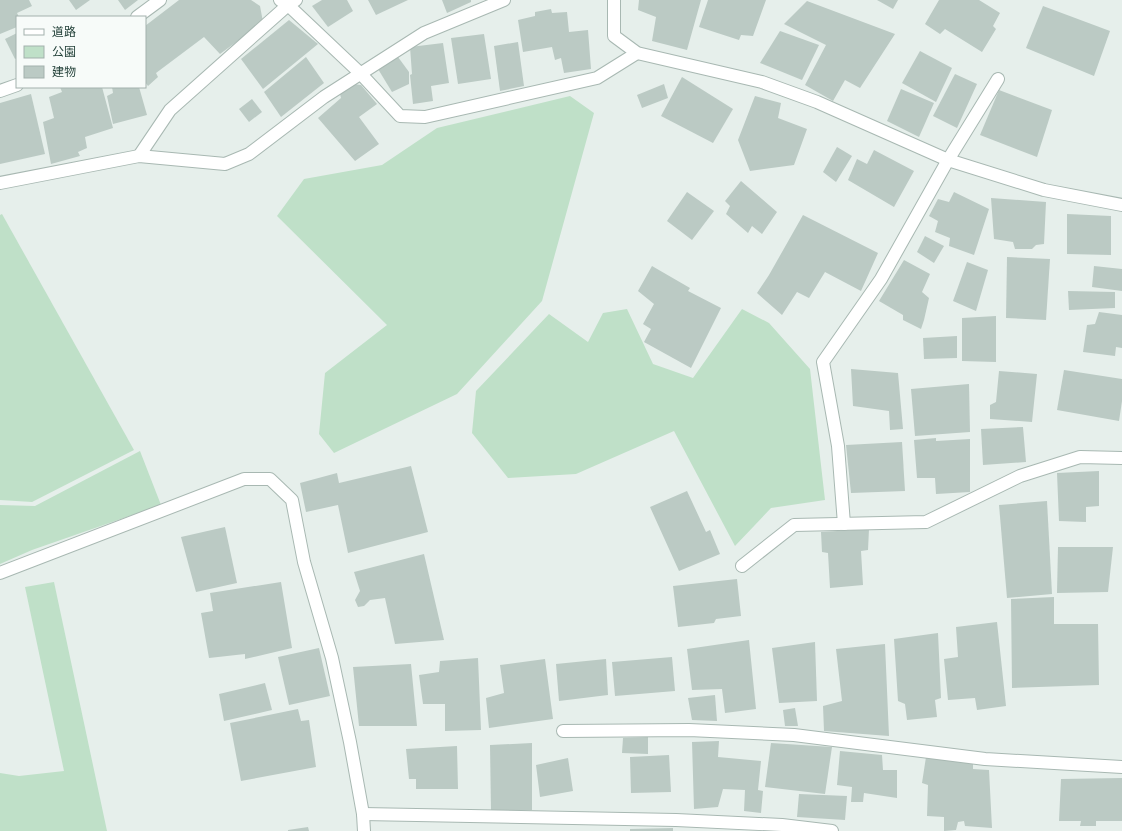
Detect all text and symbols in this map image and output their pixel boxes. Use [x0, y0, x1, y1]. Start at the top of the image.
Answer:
legend [16, 16, 146, 88]
text: 道路 [52, 25, 76, 40]
text: 公園 [52, 45, 76, 60]
text: 建物 [52, 65, 76, 80]

